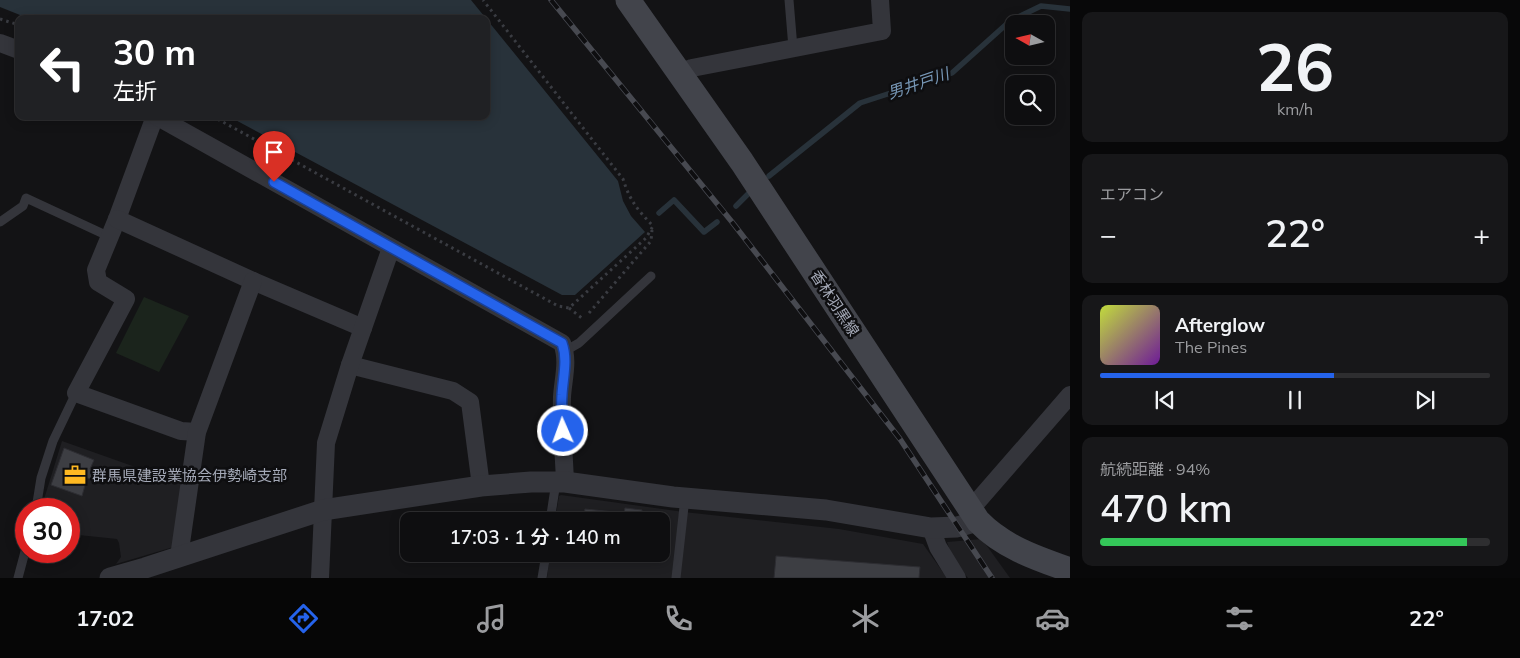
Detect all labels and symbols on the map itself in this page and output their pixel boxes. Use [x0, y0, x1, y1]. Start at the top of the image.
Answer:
north arrow [1005, 15, 1055, 65]
water label: 男井戸川 [884, 62, 953, 103]
pin [253, 131, 295, 182]
street label: 香林羽黒線 [807, 266, 863, 340]
position arrow [536, 404, 588, 456]
office icon: 群馬県建設業協会伊勢崎支部 [62, 462, 88, 488]
place label: 群馬県建設業協会伊勢崎支部 [92, 466, 287, 485]
speed limit sign: 30 [15, 498, 80, 563]

